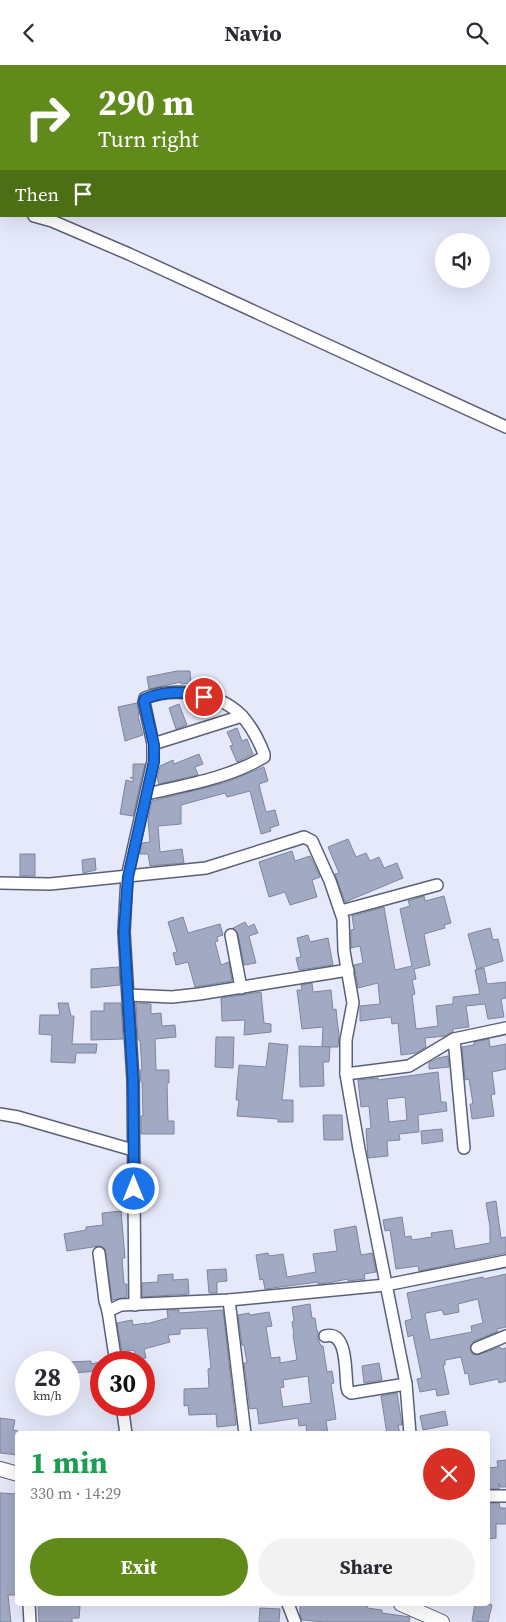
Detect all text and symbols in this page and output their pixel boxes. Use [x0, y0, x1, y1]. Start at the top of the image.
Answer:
text: Navio [224, 18, 282, 48]
icon: back [15, 19, 43, 47]
icon: search [463, 19, 491, 47]
text: 290 m [98, 79, 194, 127]
icon: right [15, 85, 80, 150]
text: Turn right [98, 124, 199, 154]
icon: arrive [69, 180, 97, 208]
text: Then [15, 181, 59, 207]
map controls [435, 233, 490, 288]
button: sound [435, 233, 490, 288]
pin [183, 676, 225, 718]
icon: arrive [190, 683, 218, 711]
position arrow [107, 1162, 159, 1214]
speed limit sign: 30 [90, 1351, 155, 1416]
text: 28 [34, 1360, 61, 1394]
text: km/h [33, 1388, 62, 1404]
text: 1 min [30, 1442, 108, 1483]
button: close [423, 1448, 475, 1500]
text: 330 m · 14:29 [30, 1482, 121, 1504]
button: Exit [30, 1538, 248, 1596]
button: Share [258, 1538, 475, 1596]

